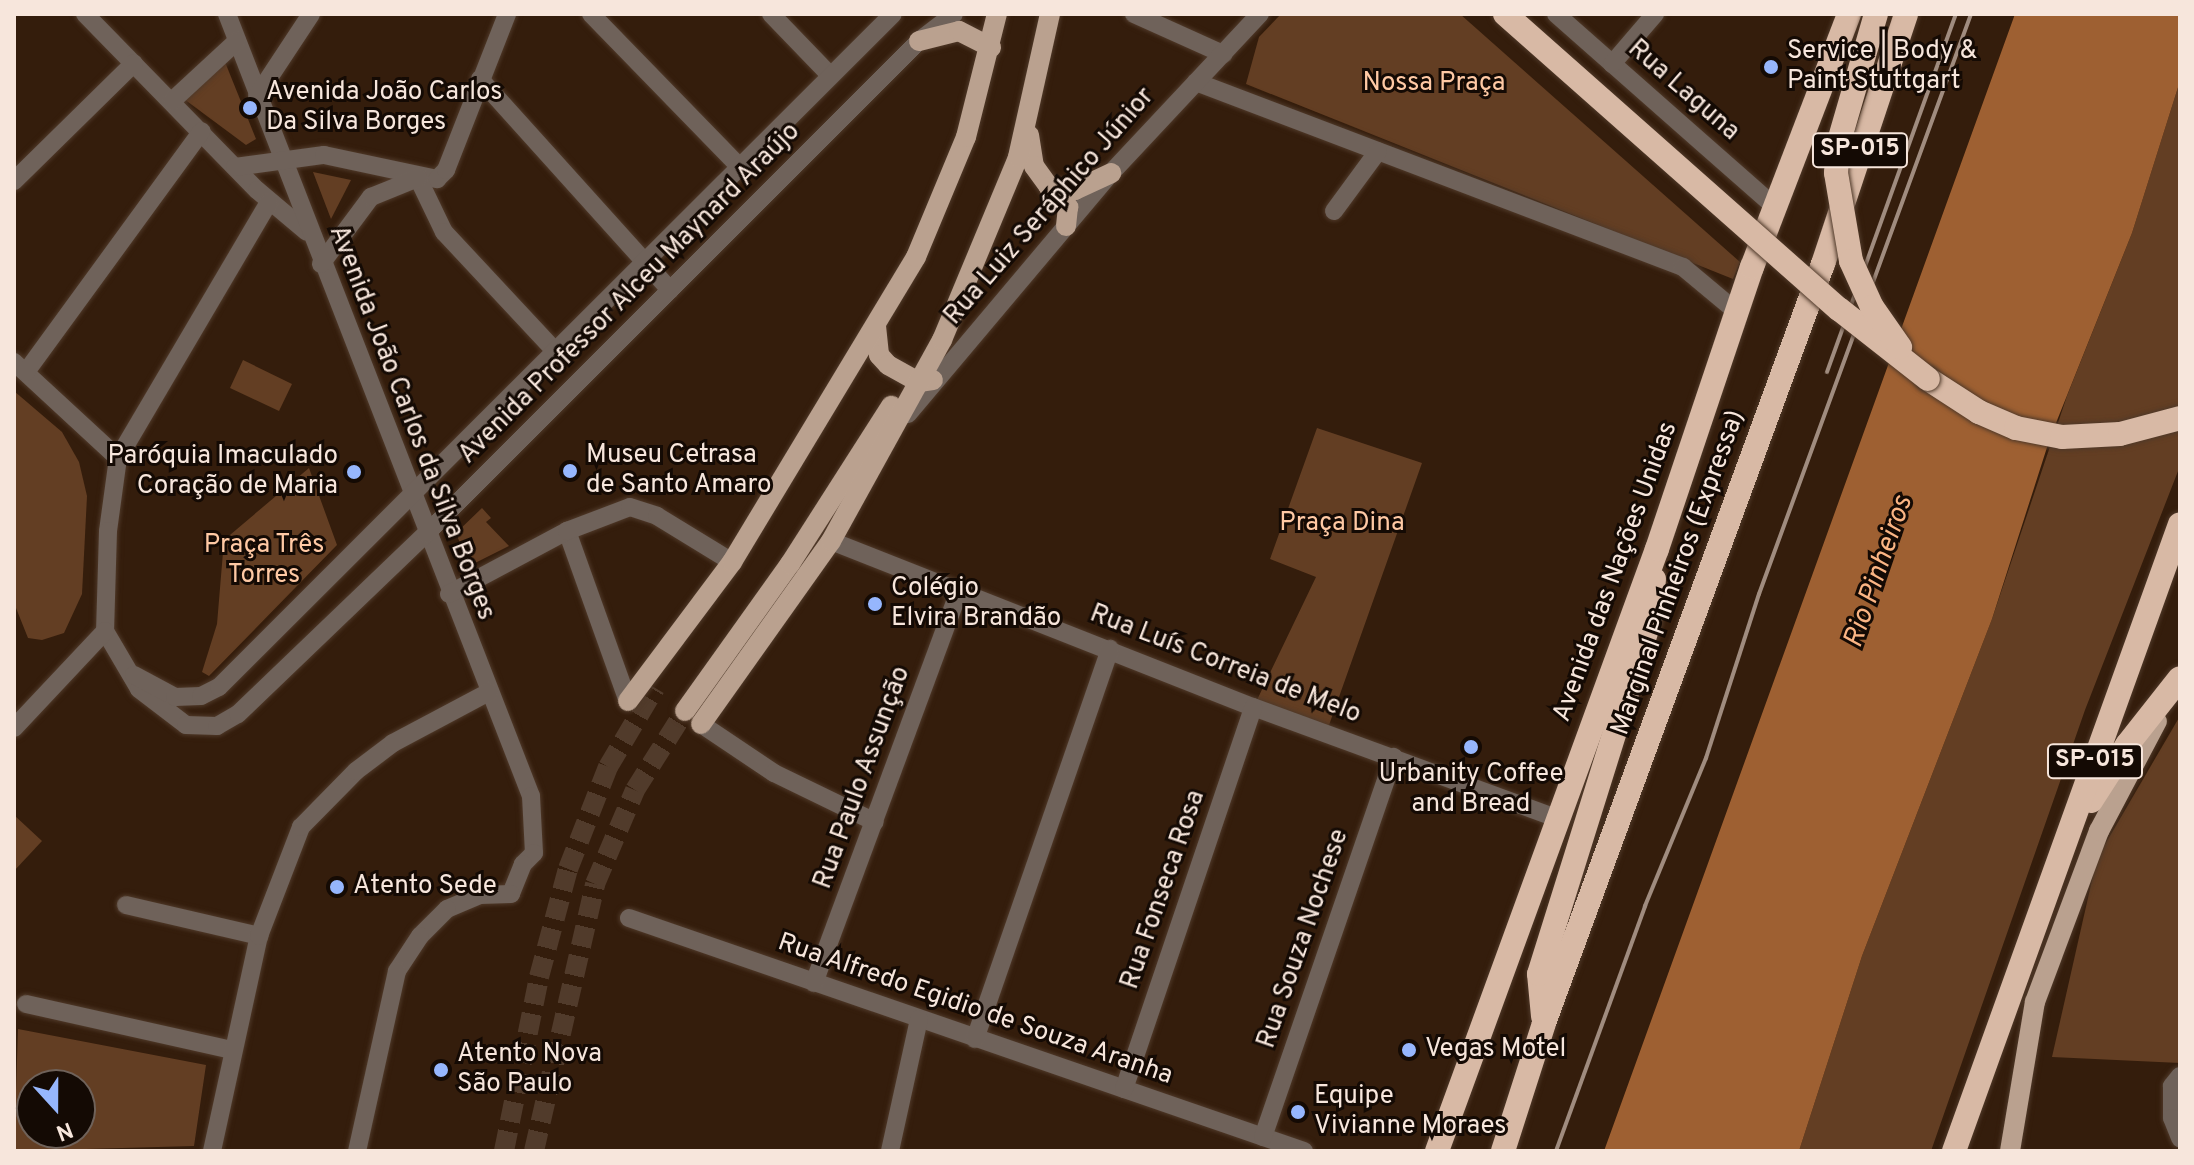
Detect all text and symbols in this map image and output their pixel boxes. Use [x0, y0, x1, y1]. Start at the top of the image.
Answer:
street label: Rua Laguna [1621, 34, 1745, 148]
place label: Service | Body & Paint Stuttgart [1787, 36, 1977, 98]
marker: Service | Body & Paint Stuttgart [1762, 58, 1780, 76]
park label: Nossa Praça [1362, 68, 1506, 100]
place label: Avenida João Carlos Da Silva Borges [266, 77, 502, 138]
street label: Rua Luiz Seráphico Júnior [939, 82, 1161, 332]
marker: Avenida João Carlos Da Silva Borges [241, 99, 259, 117]
street label: Avenida Professor Alceu Maynard Araújo [452, 116, 808, 472]
road number: SP-015 [1810, 130, 1910, 170]
street label: Avenida João Carlos da Silva Borges [321, 221, 501, 625]
street label: Marginal Pinheiros (Expressa) [1606, 406, 1752, 740]
street label: Avenida das Nações Unidas [1547, 418, 1685, 726]
place label: Museu Cetrasa de Santo Amaro [586, 440, 773, 502]
place label: Paróquia Imaculado Coração de Maria [108, 441, 338, 502]
marker: Museu Cetrasa de Santo Amaro [561, 462, 579, 480]
marker: Paróquia Imaculado Coração de Maria [345, 463, 363, 481]
water label: Rio Pinheiros [1837, 492, 1921, 652]
park label: Praça Dina [1279, 508, 1405, 540]
park label: Praça Três Torres [203, 530, 325, 592]
place label: Colégio Elvira Brandão [891, 573, 1061, 634]
marker: Colégio Elvira Brandão [866, 595, 884, 613]
street label: Rua Luís Correia de Melo [1085, 599, 1365, 731]
street label: Rua Paulo Assunção [808, 662, 918, 894]
marker: Urbanity Coffee and Bread [1462, 738, 1480, 756]
road number: SP-015 [2045, 741, 2145, 781]
place label: Urbanity Coffee and Bread [1379, 759, 1563, 820]
street label: Rua Fonseca Rosa [1115, 786, 1213, 994]
street label: Rua Souza Nochese [1252, 825, 1356, 1053]
place label: Atento Sede [353, 871, 497, 903]
marker: Atento Sede [328, 878, 346, 896]
street label: Rua Alfredo Egidio de Souza Aranha [772, 927, 1178, 1093]
place label: Vegas Motel [1425, 1034, 1566, 1066]
place label: Atento Nova São Paulo [457, 1039, 602, 1100]
marker: Vegas Motel [1400, 1041, 1418, 1059]
marker: Atento Nova São Paulo [432, 1061, 450, 1079]
north arrow [16, 1069, 96, 1149]
place label: Equipe Vivianne Moraes [1314, 1081, 1507, 1142]
marker: Equipe Vivianne Moraes [1289, 1103, 1307, 1121]
text: N [52, 1115, 76, 1145]

